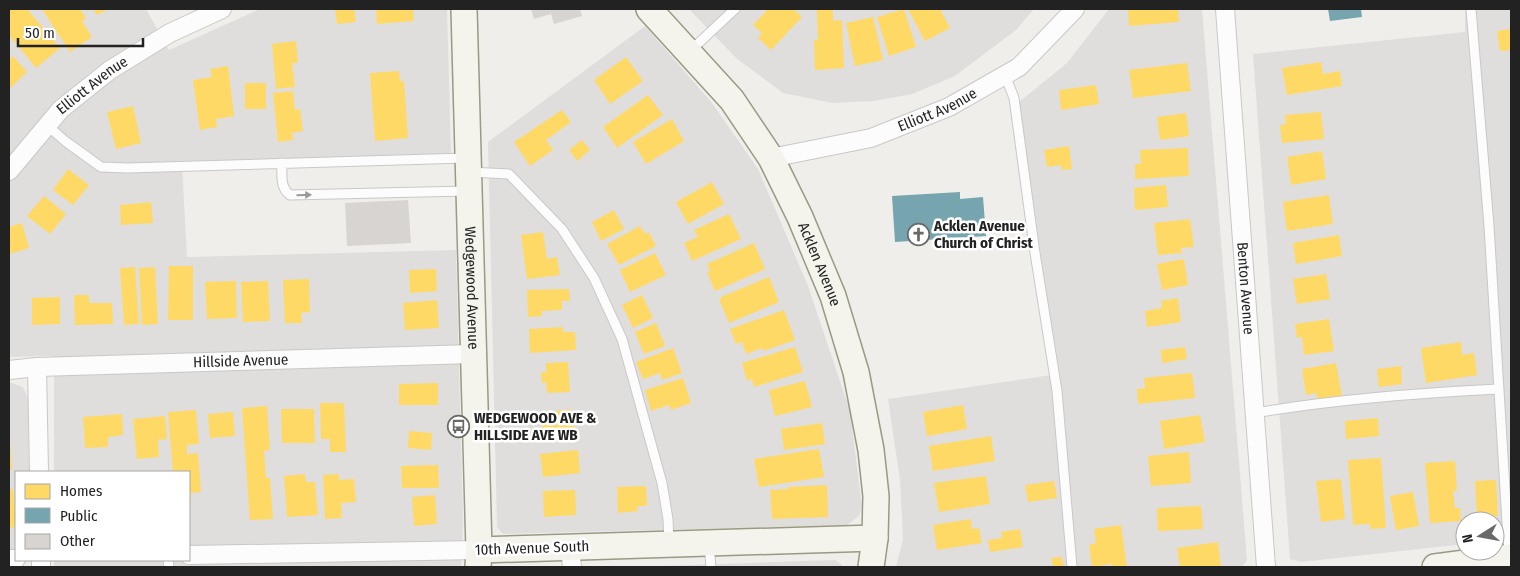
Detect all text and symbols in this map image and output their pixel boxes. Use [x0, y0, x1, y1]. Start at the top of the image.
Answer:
scale bar [18, 15, 142, 47]
text: 50 m [25, 24, 55, 42]
street label: Elliott Avenue [53, 52, 131, 118]
street label: Elliott Avenue [895, 84, 980, 135]
one-way arrow [296, 191, 312, 199]
place label: Acklen Avenue Church of Christ [933, 217, 1034, 252]
street label: Acklen Avenue [794, 220, 845, 308]
church icon: Acklen Avenue Church of Christ [906, 223, 930, 247]
street label: Wedgewood Avenue [461, 226, 482, 350]
street label: Benton Avenue [1233, 241, 1258, 335]
street label: Hillside Avenue [193, 351, 289, 371]
place label: WEDGEWOOD AVE & HILLSIDE AVE WB [474, 409, 597, 444]
bus stop icon: WEDGEWOOD AVE & HILLSIDE AVE WB [446, 415, 470, 439]
legend [15, 471, 190, 561]
text: Homes [60, 482, 102, 500]
text: Public [60, 507, 98, 525]
north arrow [1455, 511, 1505, 561]
text: Other [60, 532, 96, 550]
text: N [1459, 533, 1477, 544]
street label: 10th Avenue South [474, 537, 590, 559]

